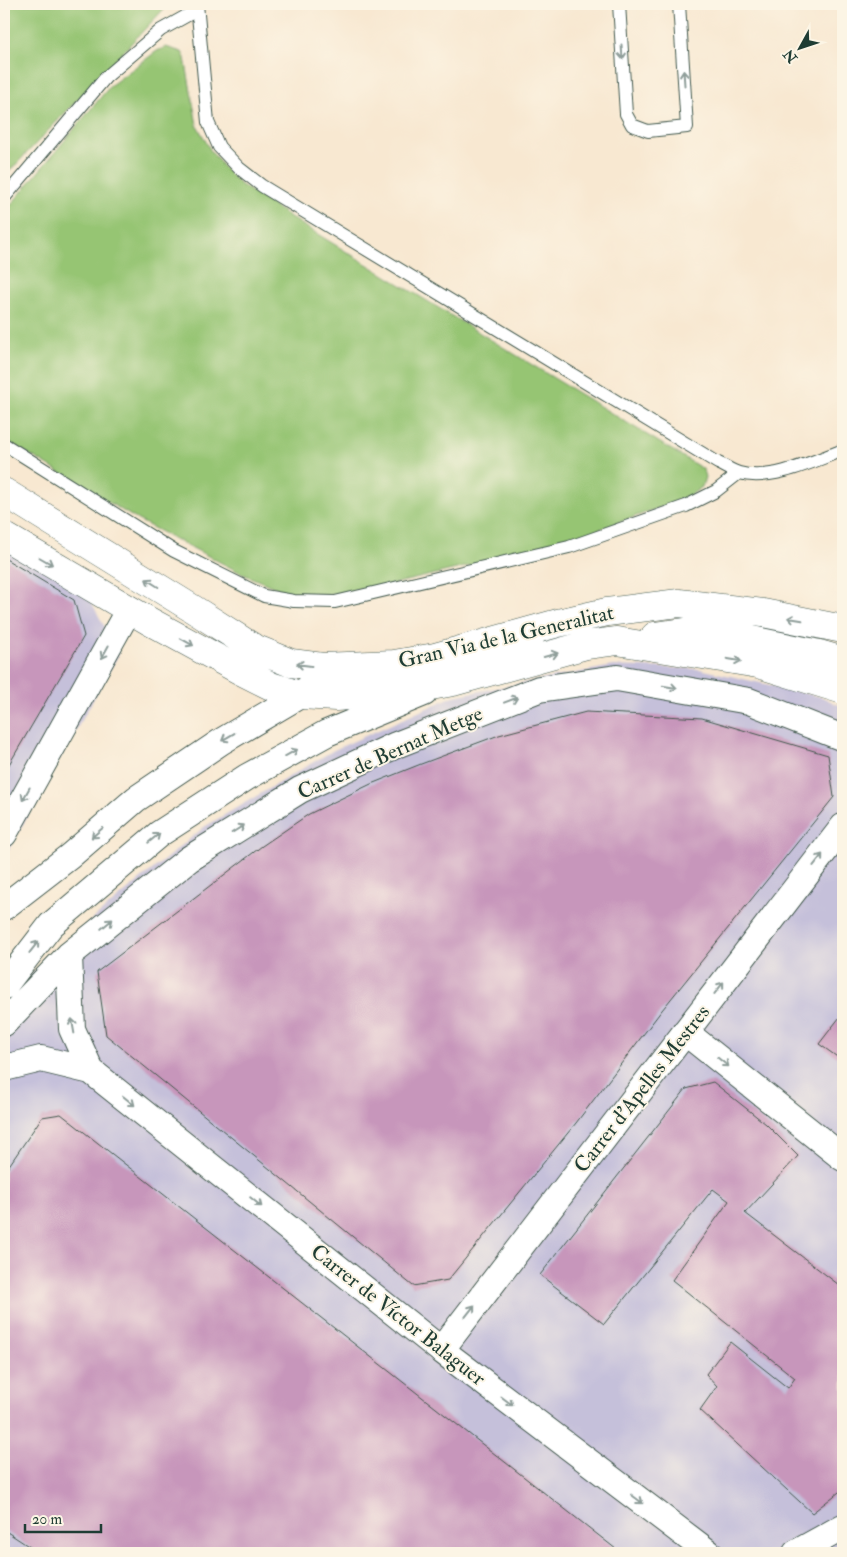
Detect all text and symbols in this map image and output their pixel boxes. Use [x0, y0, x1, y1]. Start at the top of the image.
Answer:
north arrow [774, 22, 824, 72]
one-way arrow [617, 44, 627, 60]
text: N [780, 45, 802, 67]
one-way arrow [679, 70, 688, 86]
one-way arrow [38, 556, 52, 566]
one-way arrow [145, 578, 159, 588]
street label: Gran Via de la Generalitat [396, 599, 617, 675]
one-way arrow [788, 614, 804, 624]
one-way arrow [179, 637, 194, 647]
one-way arrow [100, 644, 109, 659]
one-way arrow [542, 650, 558, 659]
one-way arrow [726, 655, 742, 665]
one-way arrow [297, 660, 313, 670]
one-way arrow [662, 683, 678, 693]
one-way arrow [503, 695, 518, 704]
street label: Carrer de Bernat Metge [293, 700, 487, 806]
one-way arrow [222, 733, 236, 743]
one-way arrow [284, 747, 298, 757]
one-way arrow [21, 786, 30, 801]
one-way arrow [231, 823, 245, 834]
one-way arrow [91, 827, 104, 838]
one-way arrow [147, 833, 160, 844]
one-way arrow [813, 853, 823, 867]
one-way arrow [100, 919, 113, 930]
one-way arrow [28, 941, 39, 954]
one-way arrow [713, 982, 724, 995]
street label: Carrer d'Apelles Mestres [568, 1000, 716, 1178]
one-way arrow [67, 1018, 77, 1034]
one-way arrow [717, 1057, 730, 1068]
one-way arrow [122, 1095, 135, 1106]
one-way arrow [249, 1197, 262, 1208]
street label: Carrer de Víctor Balaguer [305, 1238, 491, 1392]
one-way arrow [465, 1305, 476, 1318]
one-way arrow [500, 1395, 513, 1406]
one-way arrow [630, 1493, 643, 1504]
scale bar [25, 1502, 101, 1534]
text: 20 m [32, 1510, 62, 1529]

